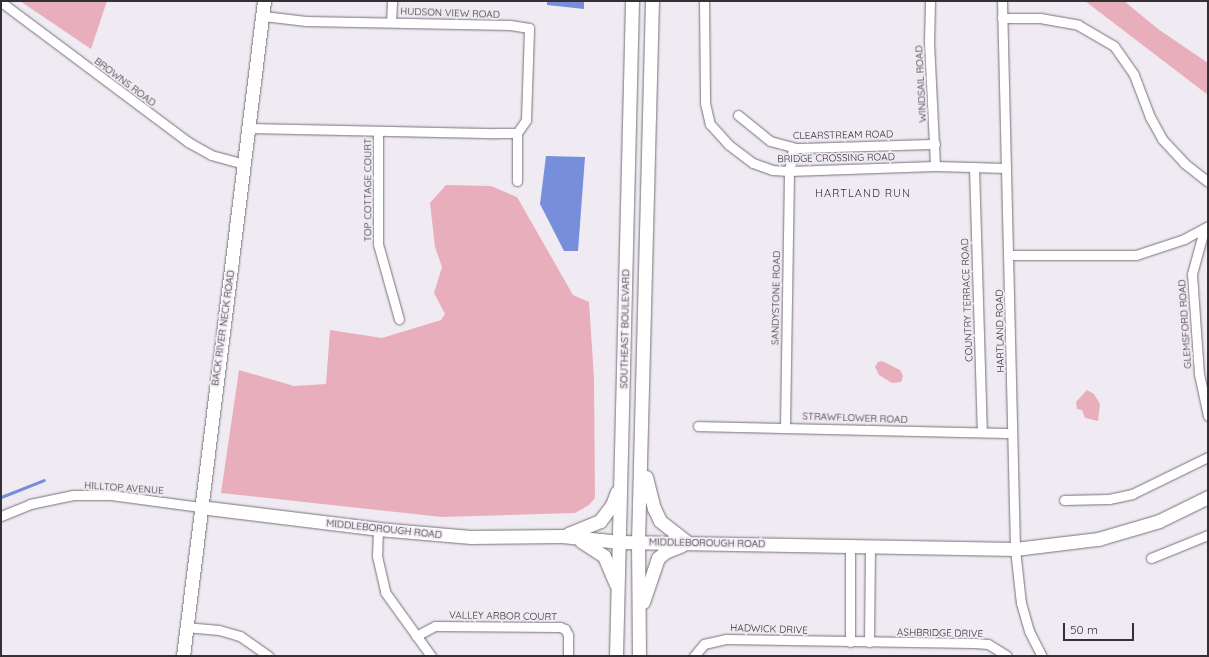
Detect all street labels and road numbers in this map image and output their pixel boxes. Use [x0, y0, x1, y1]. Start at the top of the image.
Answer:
street label: HUDSON VIEW ROAD [400, 5, 500, 21]
street label: WINDSAIL ROAD [913, 45, 929, 123]
street label: BROWNS ROAD [92, 55, 158, 109]
street label: CLEARSTREAM ROAD [793, 128, 893, 142]
street label: TOP COTTAGE COURT [362, 138, 374, 242]
street label: BRIDGE CROSSING ROAD [777, 151, 895, 165]
street label: COUNTRY TERRACE ROAD [959, 238, 975, 362]
street label: SANDYSTONE ROAD [769, 251, 783, 345]
street label: BACK RIVER NECK ROAD [209, 269, 237, 387]
street label: SOUTHEAST BOULEVARD [618, 269, 632, 389]
street label: GLEMSFORD ROAD [1176, 279, 1194, 369]
street label: HARTLAND ROAD [993, 289, 1007, 373]
street label: STRAWFLOWER ROAD [802, 410, 908, 426]
street label: HILLTOP AVENUE [84, 479, 164, 497]
street label: MIDDLEBOROUGH ROAD [325, 517, 443, 541]
street label: MIDDLEBOROUGH ROAD [649, 536, 765, 550]
street label: VALLEY ARBOR COURT [449, 609, 557, 623]
street label: HADWICK DRIVE [730, 622, 808, 636]
street label: ASHBRIDGE DRIVE [897, 626, 983, 640]

